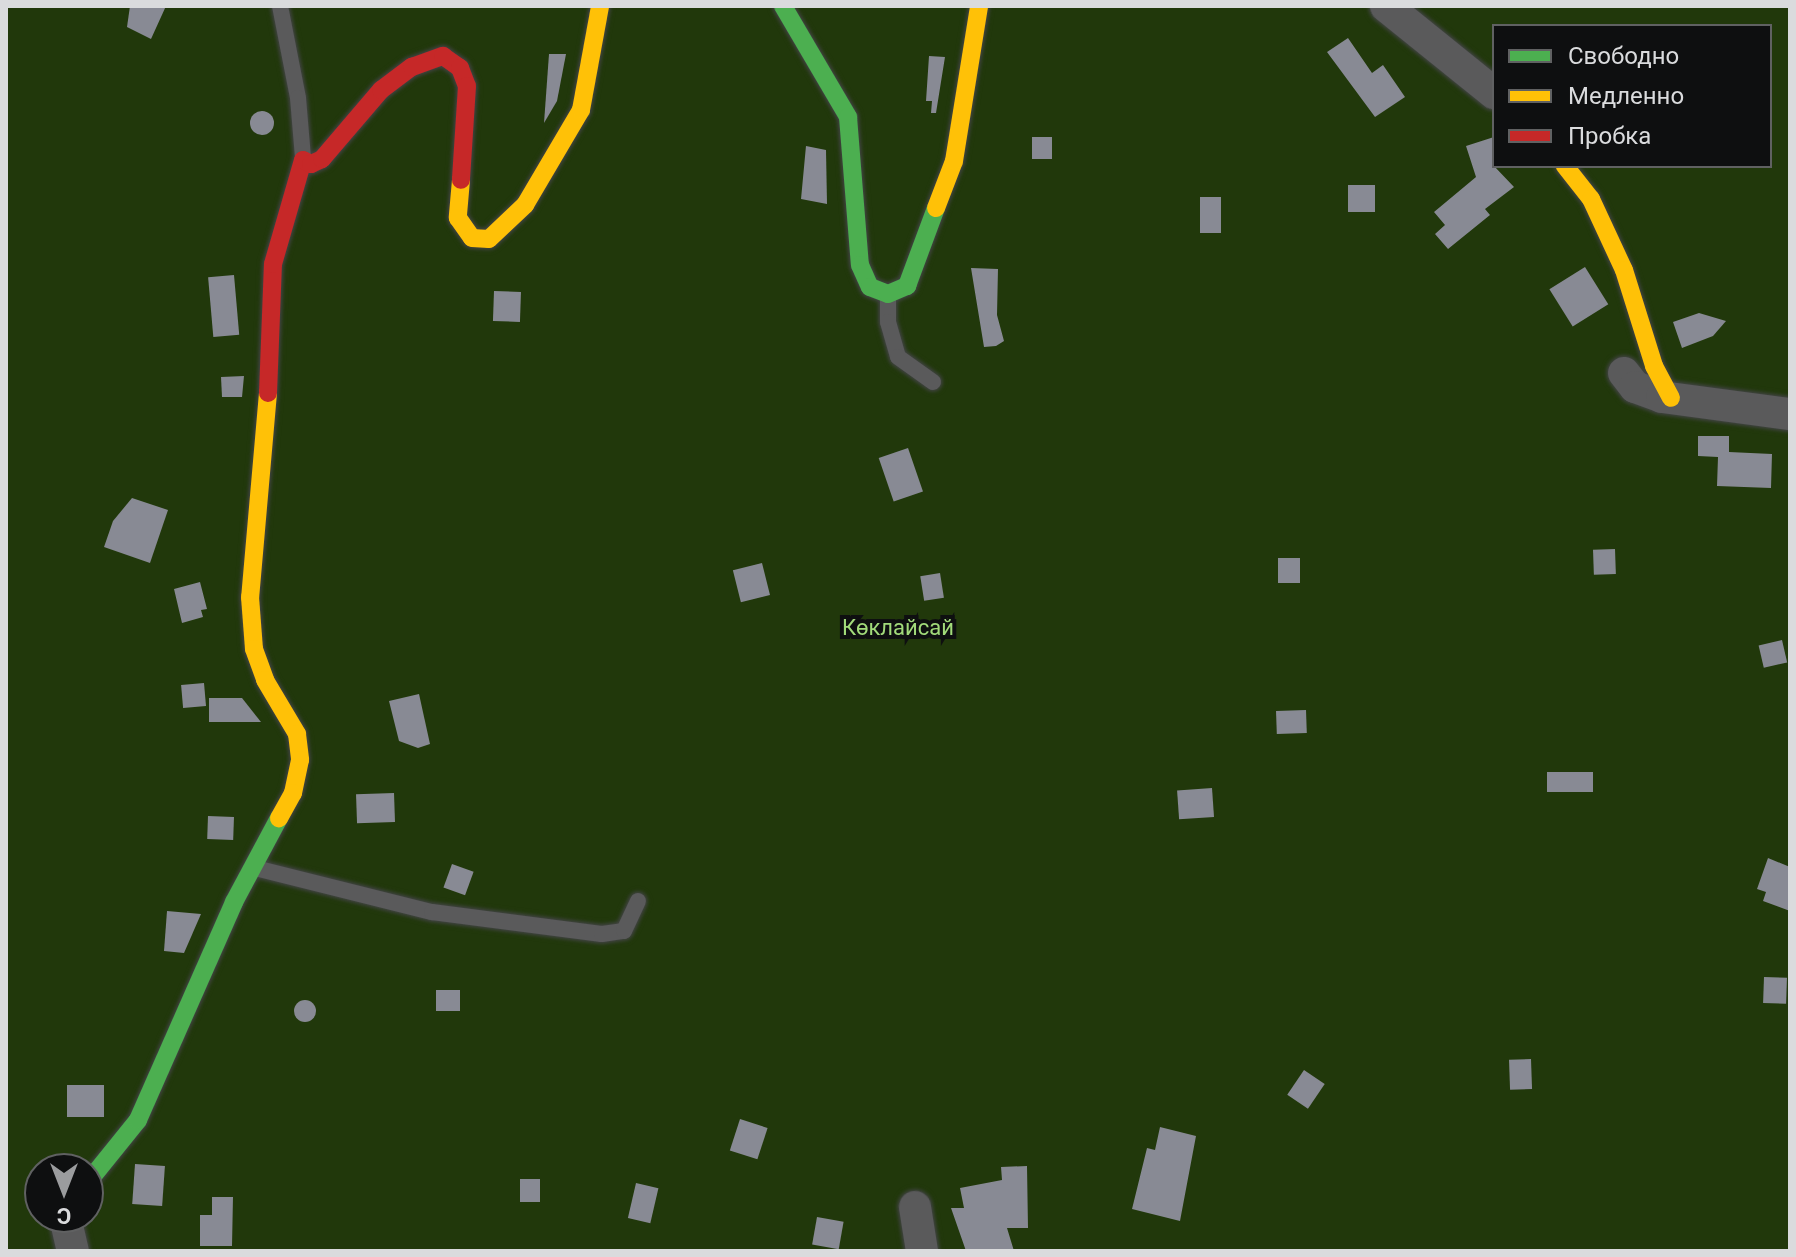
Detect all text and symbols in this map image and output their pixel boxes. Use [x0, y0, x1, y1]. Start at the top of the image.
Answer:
legend [1492, 24, 1772, 168]
text: Свободно [1568, 42, 1679, 70]
text: Медленно [1568, 82, 1684, 110]
text: Пробка [1568, 122, 1651, 150]
park label: Көклайсай [842, 615, 954, 641]
north arrow [24, 1153, 104, 1233]
text: С [57, 1203, 71, 1228]

